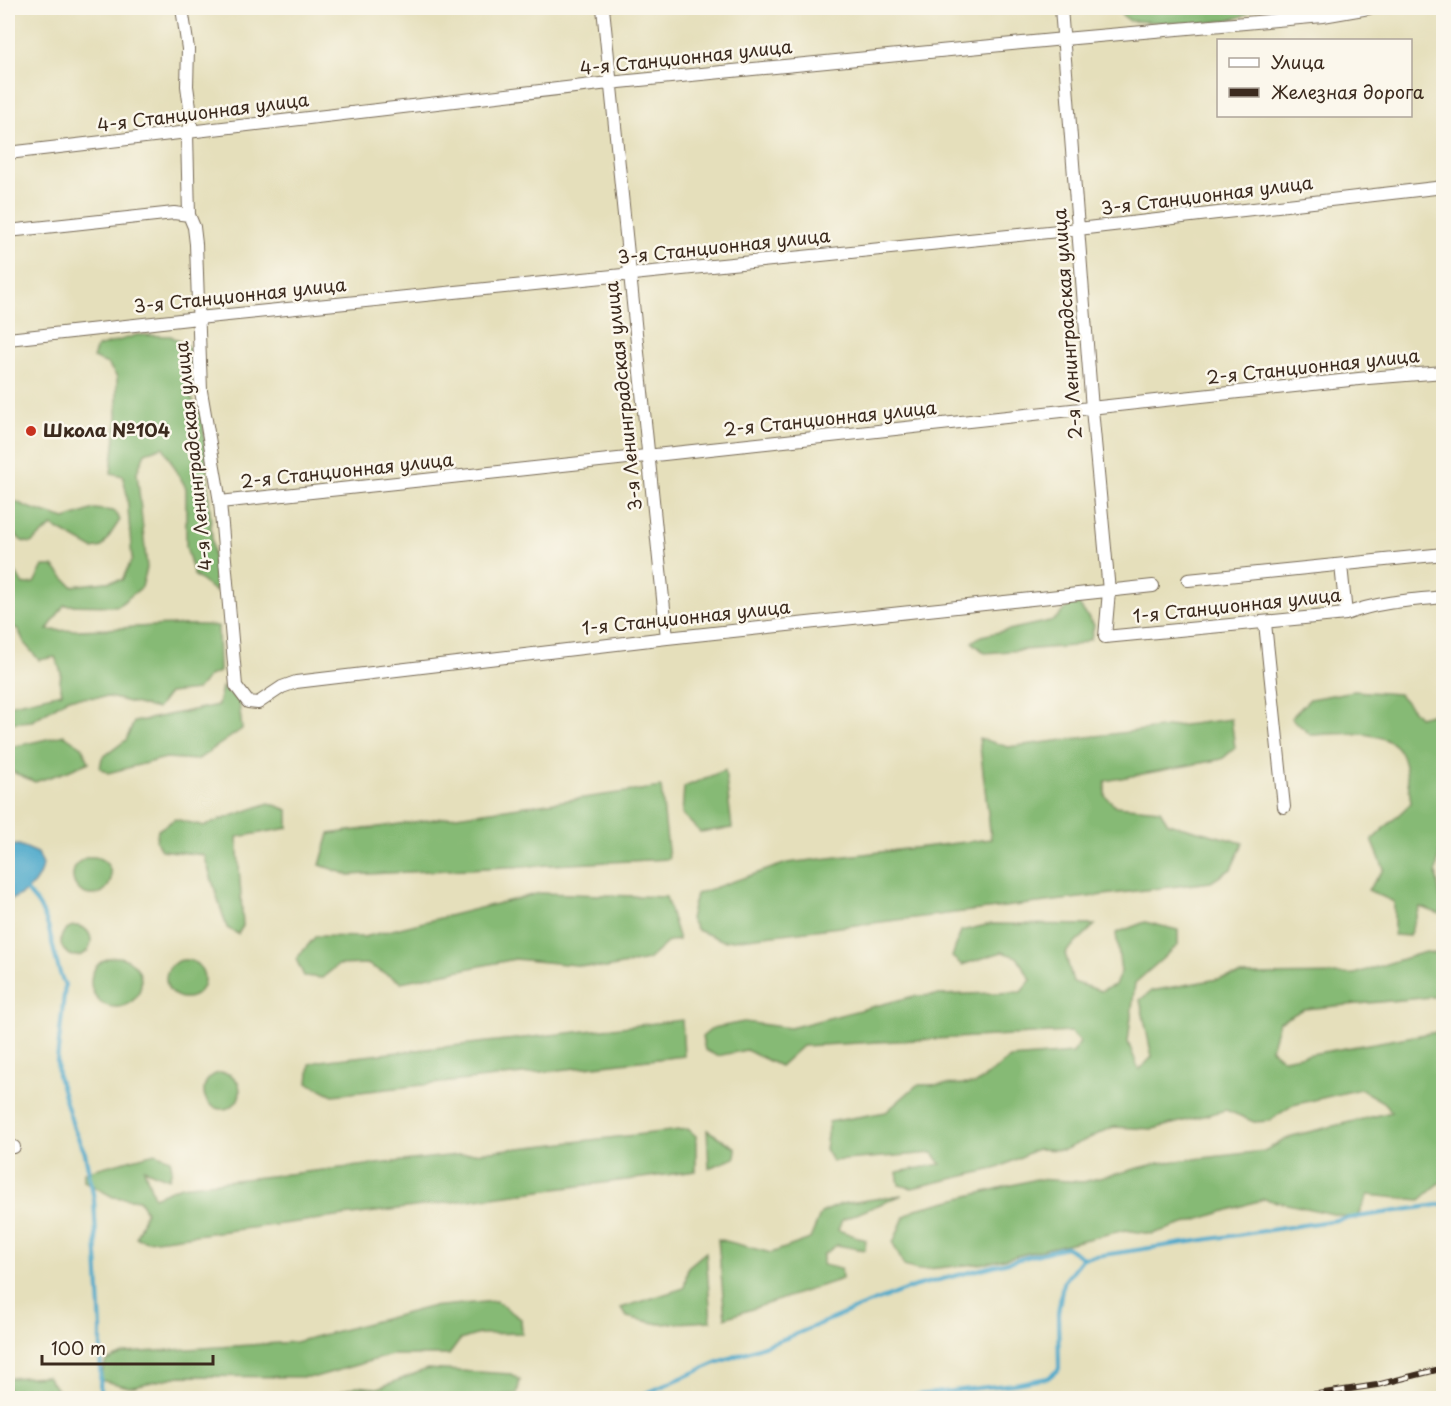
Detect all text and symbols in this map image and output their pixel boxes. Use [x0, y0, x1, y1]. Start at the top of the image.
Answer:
street label: 4-я Станционная улица [578, 32, 794, 81]
legend [1217, 39, 1412, 117]
text: Улица [1271, 48, 1325, 75]
text: Железная дорога [1271, 78, 1425, 105]
street label: 4-я Станционная улица [95, 85, 311, 138]
street label: 3-я Станционная улица [1099, 168, 1315, 221]
street label: 2-я Ленинградская улица [1045, 207, 1088, 440]
street label: 3-я Станционная улица [616, 221, 832, 270]
street label: 3-я Станционная улица [132, 270, 348, 319]
street label: 3-я Ленинградская улица [597, 279, 648, 512]
street label: 4-я Ленинградская улица [167, 339, 218, 572]
street label: 2-я Станционная улица [1205, 341, 1421, 390]
street label: 2-я Станционная улица [722, 393, 938, 442]
place label: Школа №104 [43, 416, 170, 443]
marker: Школа №104 [24, 424, 38, 438]
street label: 2-я Станционная улица [239, 445, 455, 494]
street label: 1-я Станционная улица [1131, 580, 1343, 629]
street label: 1-я Станционная улица [580, 592, 792, 641]
scale bar [42, 1328, 213, 1366]
text: 100 m [51, 1334, 106, 1361]

